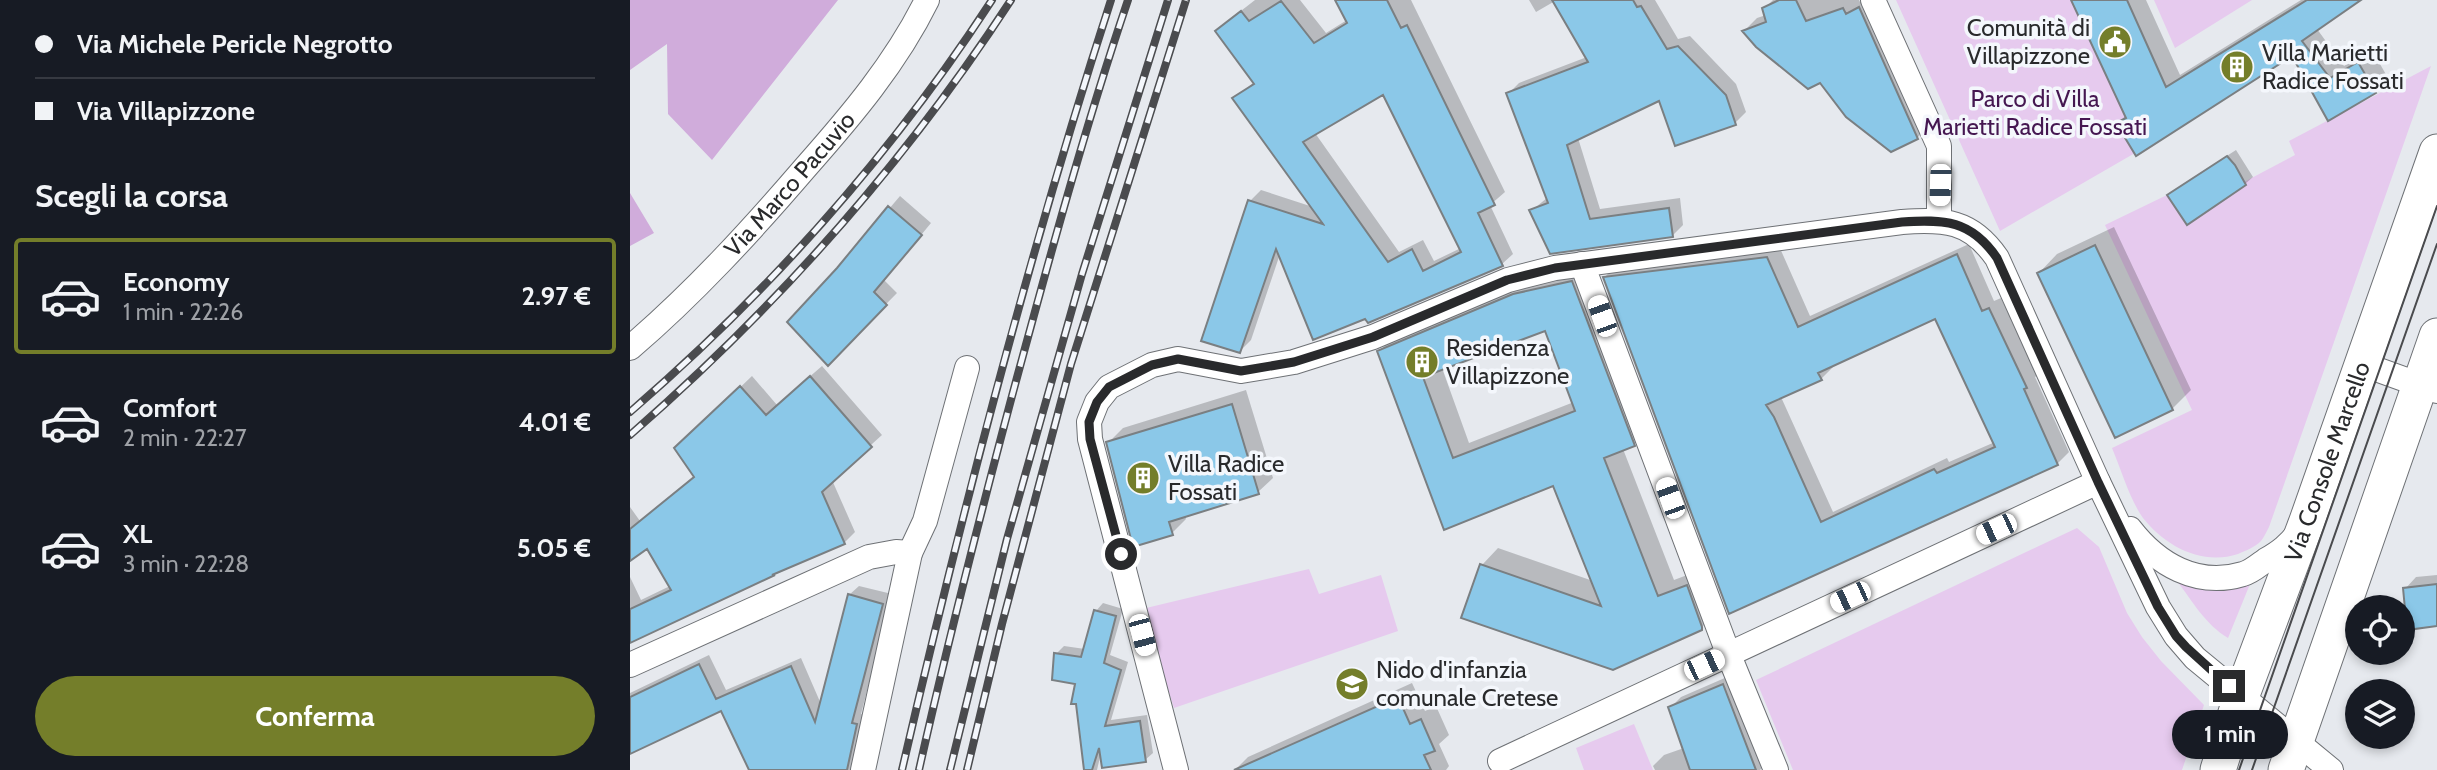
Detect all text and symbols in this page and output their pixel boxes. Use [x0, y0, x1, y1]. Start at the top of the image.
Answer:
place label: Comunità di Villapizzone [1967, 13, 2090, 70]
public building icon: Comunità di Villapizzone [2096, 23, 2134, 61]
text: Via Michele Pericle Negrotto [77, 28, 392, 60]
place label: Villa Marietti Radice Fossati [2262, 38, 2404, 95]
building icon: Villa Marietti Radice Fossati [2218, 48, 2256, 86]
park label: Parco di Villa Marietti Radice Fossati [1923, 84, 2147, 141]
text: Via Villapizzone [77, 95, 255, 127]
street label: Via Marco Pacuvio [718, 106, 861, 263]
car [1929, 164, 1952, 206]
text: Scegli la corsa [35, 176, 228, 215]
icon: car [39, 265, 102, 328]
text: Economy [123, 266, 229, 298]
text: 2.97 € [521, 280, 591, 312]
car [1585, 293, 1620, 339]
text: 1 min · 22:26 [123, 298, 243, 326]
place label: Residenza Villapizzone [1446, 333, 1569, 390]
building icon: Residenza Villapizzone [1403, 343, 1441, 381]
street label: Via Console Marcello [2278, 358, 2376, 566]
icon: car [39, 391, 102, 454]
text: Comfort [123, 392, 217, 424]
text: 4.01 € [519, 406, 591, 438]
text: 2 min · 22:27 [123, 424, 246, 452]
place label: Villa Radice Fossati [1168, 449, 1284, 506]
building icon: Villa Radice Fossati [1124, 459, 1162, 497]
car [1653, 475, 1688, 521]
car [1973, 511, 2020, 547]
icon: car [39, 517, 102, 580]
text: XL [123, 518, 152, 550]
text: 5.05 € [517, 532, 591, 564]
route start [1105, 538, 1137, 570]
text: 3 min · 22:28 [123, 550, 249, 578]
car [1827, 579, 1874, 615]
map controls [2345, 595, 2415, 749]
button: locate [2345, 595, 2415, 665]
car [1127, 612, 1158, 658]
car [1681, 647, 1728, 683]
place label: Nido d'infanzia comunale Cretese [1376, 655, 1558, 712]
school or university icon: Nido d'infanzia comunale Cretese [1333, 665, 1371, 703]
route end [2213, 670, 2245, 702]
button: Conferma [35, 676, 595, 756]
button: layers [2345, 679, 2415, 749]
callout: 1 min [2171, 710, 2287, 760]
text: 1 min [2204, 720, 2256, 748]

